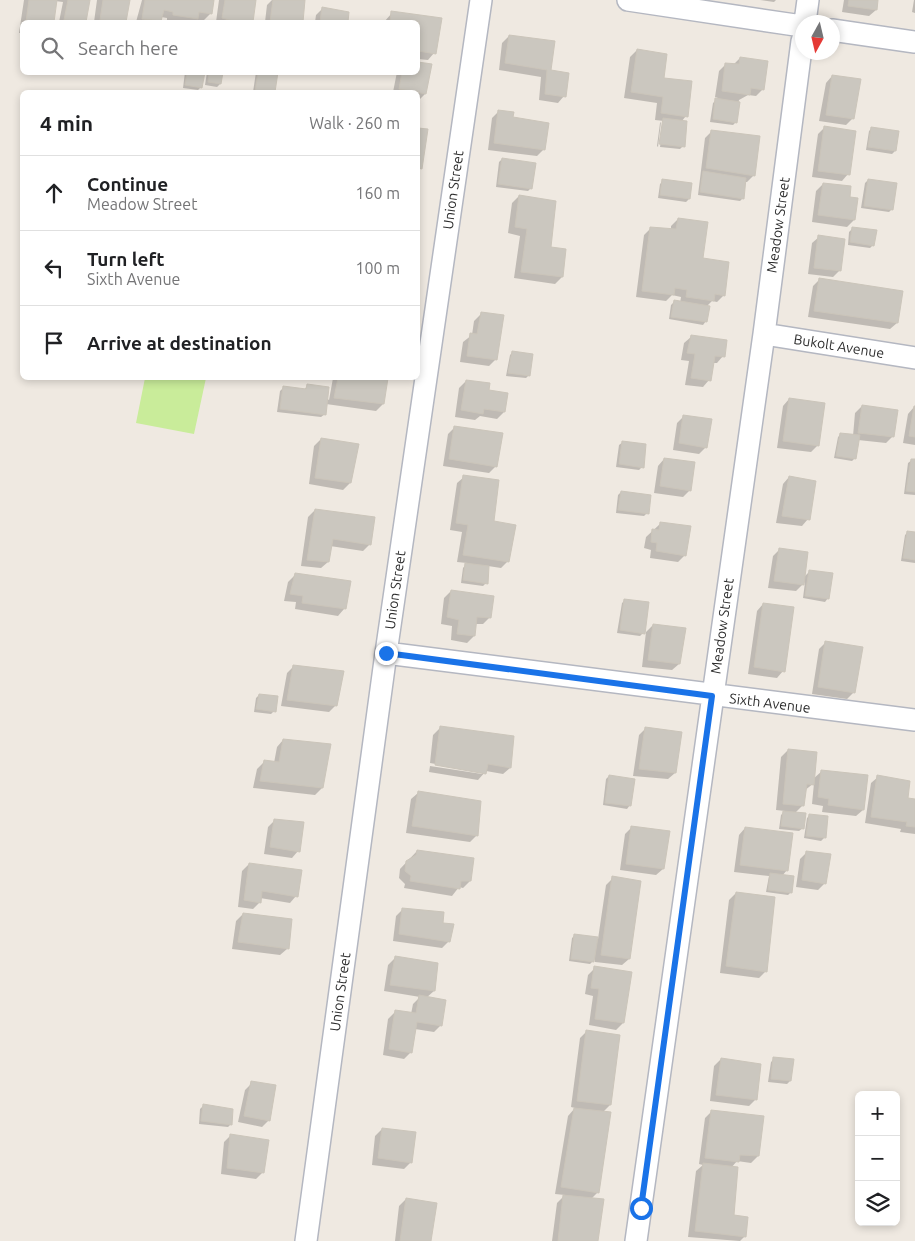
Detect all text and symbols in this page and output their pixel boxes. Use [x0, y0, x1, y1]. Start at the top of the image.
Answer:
north arrow [795, 15, 840, 60]
search box [20, 20, 420, 75]
icon: search [38, 34, 66, 62]
text: Search here [78, 37, 178, 59]
text: 4 min [40, 111, 93, 135]
text: Walk · 260 m [309, 114, 400, 132]
street label: Union Street [440, 149, 467, 230]
text: Continue [87, 173, 168, 195]
street label: Meadow Street [763, 176, 793, 274]
icon: ahead [40, 179, 68, 207]
text: 160 m [355, 184, 400, 202]
text: Meadow Street [87, 195, 197, 213]
text: Turn left [87, 248, 165, 270]
icon: left [40, 254, 68, 282]
text: 100 m [355, 259, 400, 277]
text: Sixth Avenue [87, 270, 180, 288]
icon: arrive [40, 329, 68, 357]
street label: Bukolt Avenue [793, 331, 885, 361]
text: Arrive at destination [87, 332, 272, 354]
street label: Union Street [382, 549, 409, 630]
street label: Meadow Street [707, 577, 737, 675]
route end [375, 642, 398, 665]
street label: Sixth Avenue [728, 690, 812, 716]
street label: Union Street [327, 951, 354, 1032]
map controls [855, 1091, 900, 1226]
button: + [855, 1091, 900, 1136]
button: − [855, 1136, 900, 1181]
button: layers [855, 1181, 900, 1226]
route start [630, 1197, 653, 1220]

